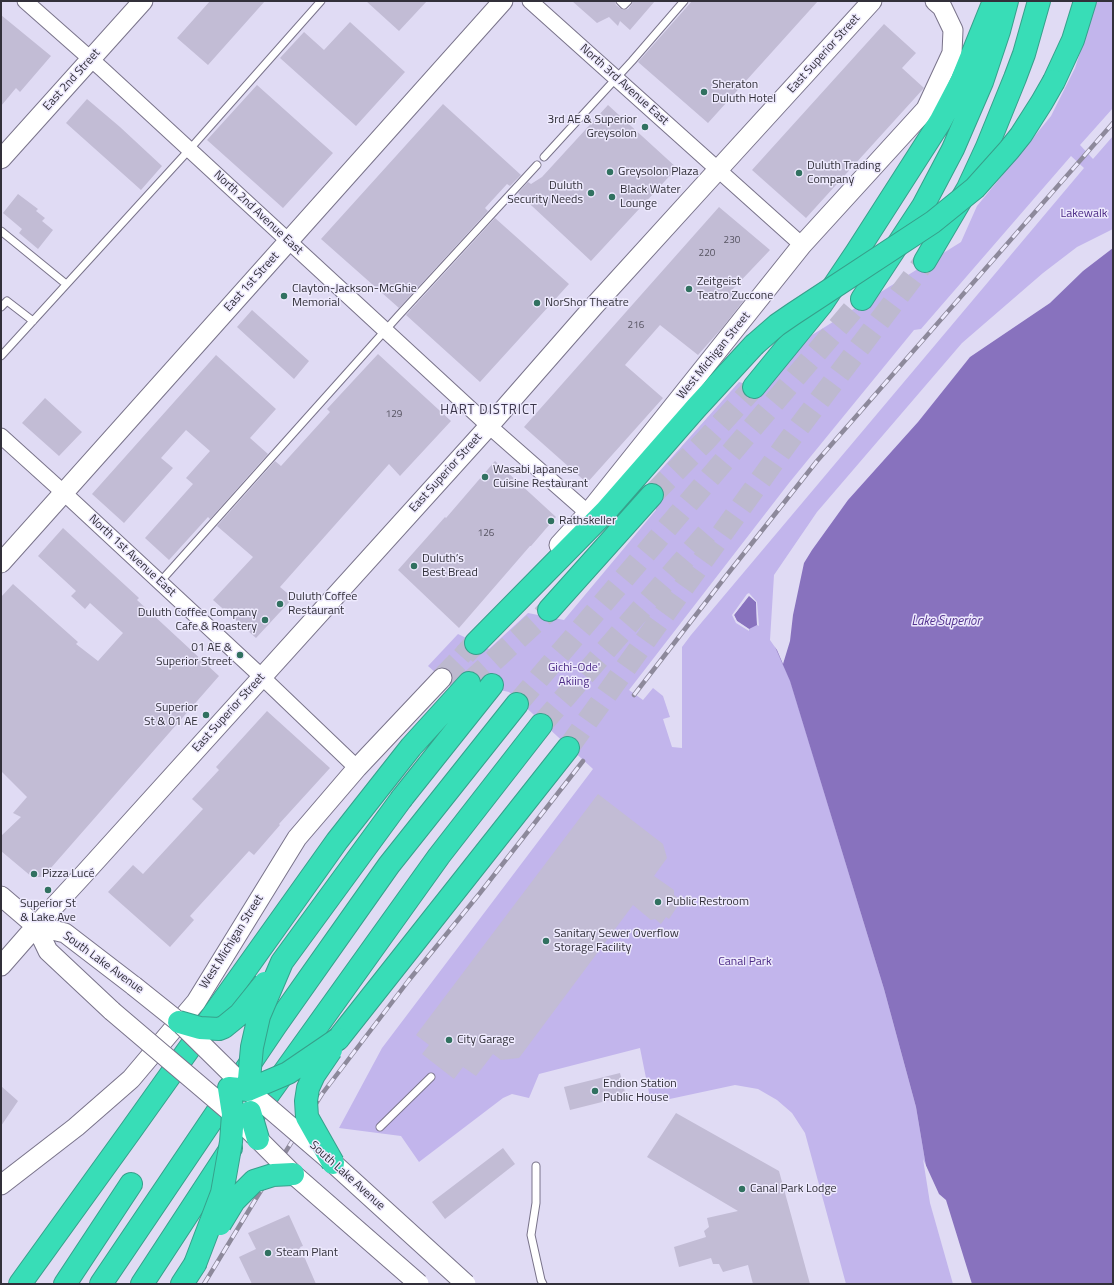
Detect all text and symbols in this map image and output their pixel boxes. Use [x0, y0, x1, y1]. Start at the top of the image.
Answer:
street label: East Superior Street [785, 12, 863, 96]
street label: North 3rd Avenue East [577, 41, 671, 129]
street label: East 2nd Street [40, 46, 104, 114]
place label: Sheraton Duluth Hotel [712, 78, 776, 106]
marker: Sheraton Duluth Hotel [699, 87, 709, 97]
place label: 3rd AE & Superior Greysolon [547, 113, 637, 141]
marker: 3rd AE & Superior Greysolon [640, 122, 650, 132]
place label: Duluth Trading Company [807, 159, 881, 187]
place label: Greysolon Plaza [618, 165, 699, 179]
marker: Greysolon Plaza [605, 167, 615, 177]
street label: North 2nd Avenue East [210, 168, 306, 258]
marker: Duluth Trading Company [794, 168, 804, 178]
place label: Duluth Security Needs [507, 179, 583, 207]
place label: Black Water Lounge [620, 183, 681, 211]
marker: Duluth Security Needs [586, 188, 596, 198]
marker: Black Water Lounge [607, 192, 617, 202]
park label: Lakewalk [1061, 207, 1107, 221]
house number: 230 [724, 235, 740, 247]
house number: 220 [699, 248, 715, 260]
street label: East 1st Street [222, 249, 282, 315]
place label: Zeitgeist Teatro Zuccone [697, 275, 773, 303]
place label: Clayton-Jackson-McGhie Memorial [292, 282, 417, 310]
marker: Zeitgeist Teatro Zuccone [684, 284, 694, 294]
marker: Clayton-Jackson-McGhie Memorial [279, 291, 289, 301]
place label: NorShor Theatre [545, 296, 629, 310]
marker: NorShor Theatre [532, 298, 542, 308]
street label: West Michigan Street [674, 309, 754, 403]
house number: 216 [628, 320, 644, 332]
district label: HART DISTRICT [440, 403, 538, 419]
house number: 129 [386, 409, 402, 421]
street label: East Superior Street [407, 431, 485, 515]
place label: Wasabi Japanese Cuisine Restaurant [493, 463, 588, 491]
marker: Wasabi Japanese Cuisine Restaurant [480, 472, 490, 482]
street label: North 1st Avenue East [86, 512, 178, 600]
place label: Rathskeller [559, 514, 616, 528]
marker: Rathskeller [546, 516, 556, 526]
house number: 126 [478, 528, 494, 540]
place label: Duluth’s Best Bread [422, 552, 478, 580]
marker: Duluth’s Best Bread [409, 561, 419, 571]
place label: Duluth Coffee Restaurant [288, 590, 357, 618]
marker: Duluth Coffee Restaurant [275, 599, 285, 609]
place label: Duluth Coffee Company Cafe & Roastery [138, 606, 257, 634]
water label: Lake Superior [911, 614, 981, 630]
marker: Duluth Coffee Company Cafe & Roastery [260, 615, 270, 625]
place label: 01 AE & Superior Street [156, 641, 232, 669]
marker: 01 AE & Superior Street [235, 650, 245, 660]
park label: Gichi-Ode' Akiing [548, 661, 600, 689]
street label: East Superior Street [190, 671, 268, 755]
place label: Superior St & 01 AE [144, 701, 198, 729]
marker: Superior St & 01 AE [201, 710, 211, 720]
place label: Pizza Lucé [42, 867, 95, 881]
marker: Pizza Lucé [29, 869, 39, 879]
marker: Superior St & Lake Ave [43, 885, 53, 895]
street label: West Michigan Street [197, 892, 267, 992]
place label: Public Restroom [666, 895, 749, 909]
place label: Superior St & Lake Ave [20, 897, 76, 925]
marker: Public Restroom [653, 897, 663, 907]
place label: Sanitary Sewer Overflow Storage Facility [554, 927, 679, 955]
street label: South Lake Avenue [60, 929, 146, 997]
marker: Sanitary Sewer Overflow Storage Facility [541, 936, 551, 946]
park label: Canal Park [718, 955, 772, 969]
place label: City Garage [457, 1033, 515, 1047]
marker: City Garage [444, 1035, 454, 1045]
place label: Endion Station Public House [603, 1077, 677, 1105]
marker: Endion Station Public House [590, 1086, 600, 1096]
street label: South Lake Avenue [306, 1138, 388, 1214]
place label: Canal Park Lodge [750, 1182, 837, 1196]
marker: Canal Park Lodge [737, 1184, 747, 1194]
place label: Steam Plant [276, 1246, 338, 1260]
marker: Steam Plant [263, 1248, 273, 1258]

